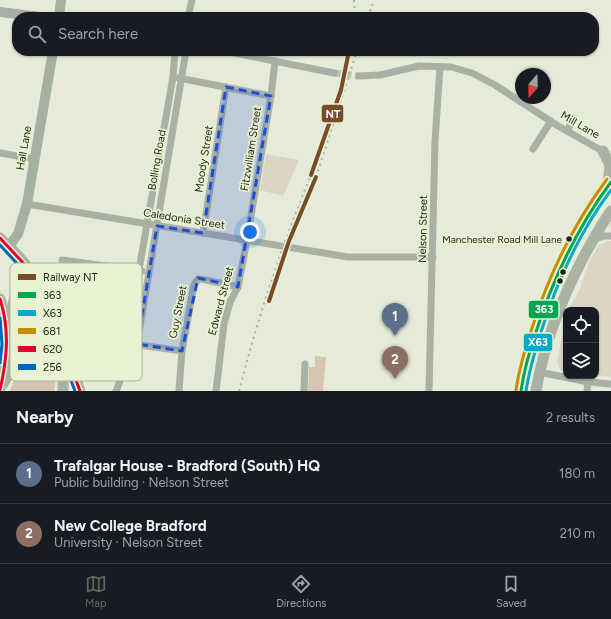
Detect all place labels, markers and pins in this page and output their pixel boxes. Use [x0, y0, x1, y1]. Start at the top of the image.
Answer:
place label: Manchester Road Mill Lane [442, 233, 563, 246]
marker: Manchester Road Mill Lane [564, 234, 574, 244]
unlabelled marker [558, 267, 568, 277]
unlabelled marker [555, 276, 565, 286]
pin: 1 [382, 303, 408, 336]
pin: 2 [382, 346, 408, 379]

